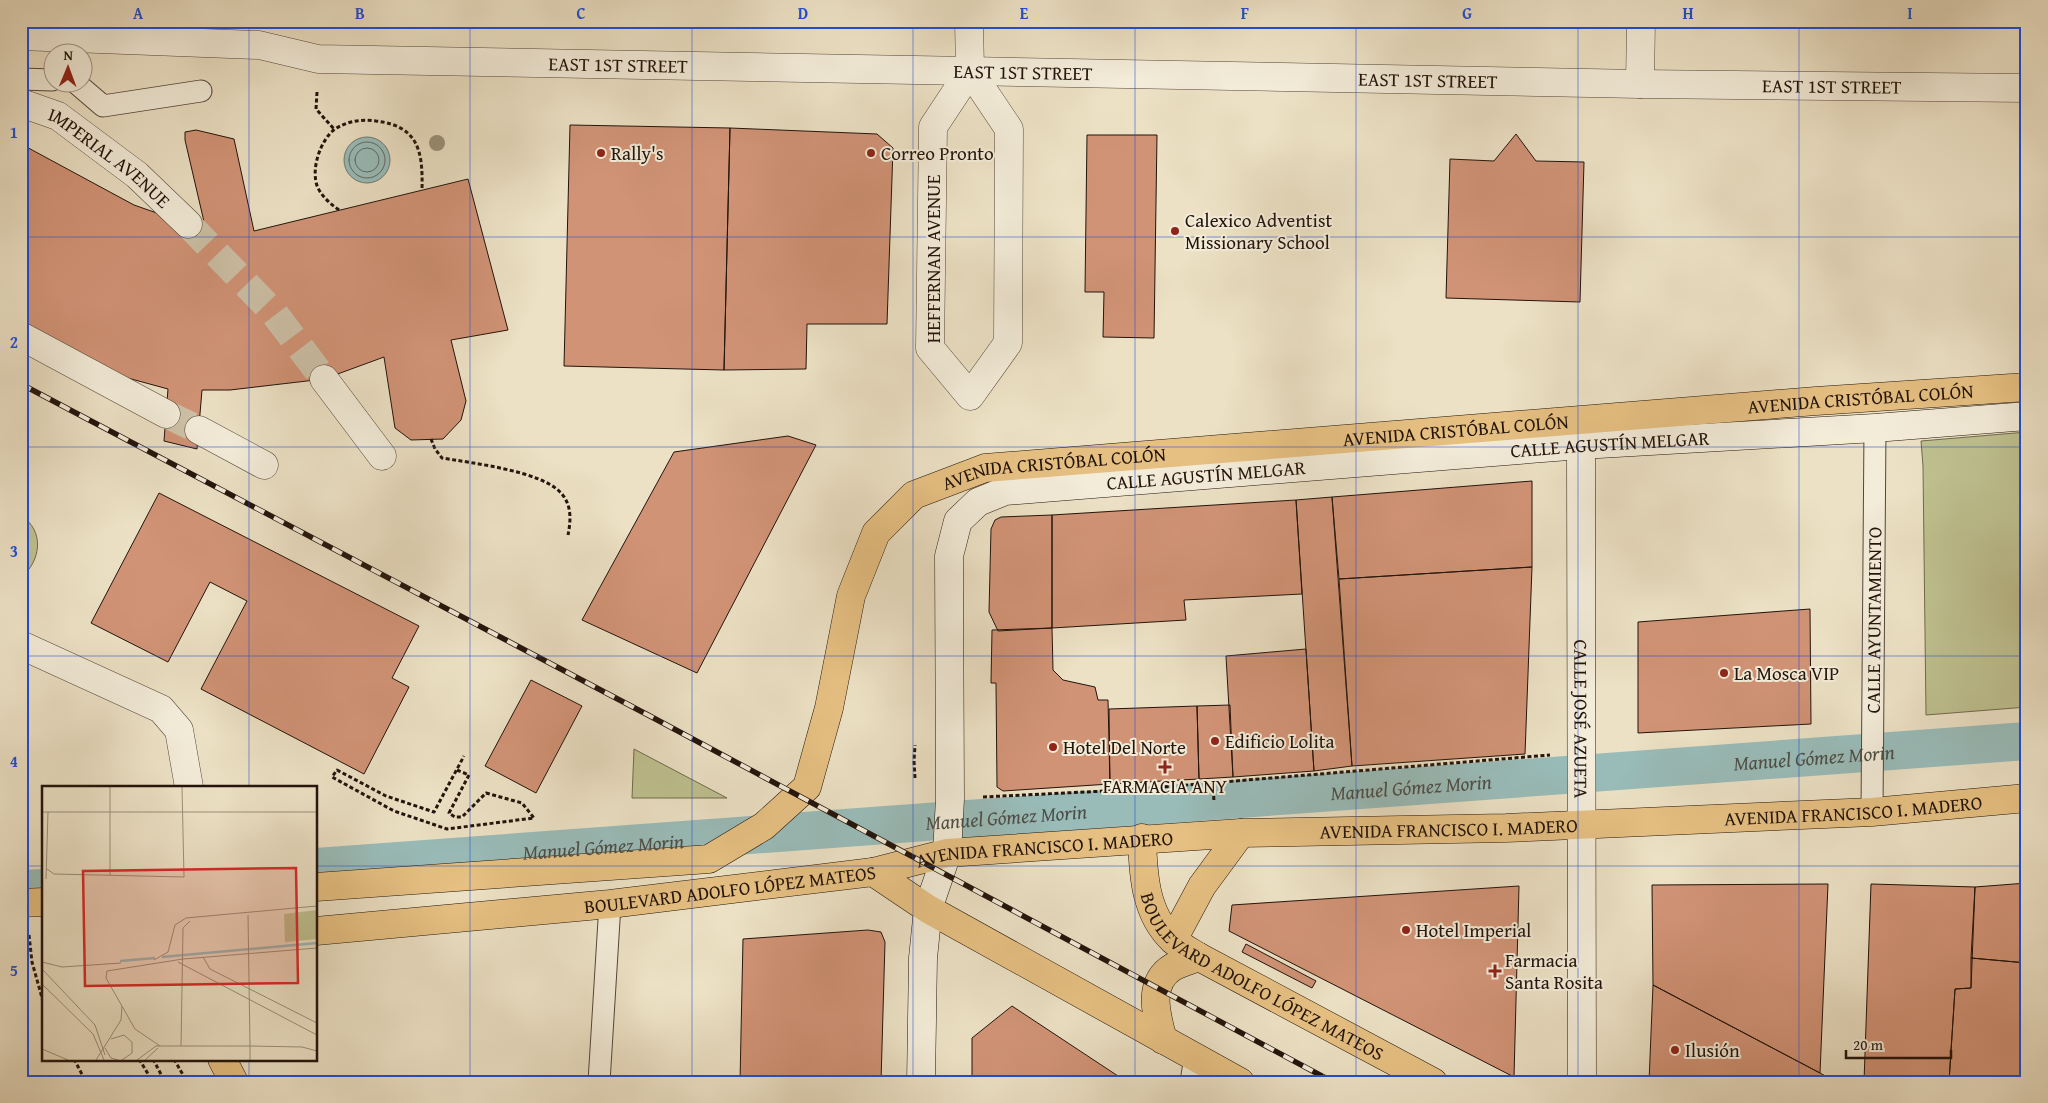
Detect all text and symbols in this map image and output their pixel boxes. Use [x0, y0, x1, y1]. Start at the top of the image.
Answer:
text: A [133, 1, 144, 25]
text: B [355, 1, 365, 25]
text: C [576, 1, 586, 25]
text: D [798, 1, 808, 25]
text: E [1020, 1, 1029, 25]
text: F [1241, 1, 1249, 25]
text: G [1462, 1, 1472, 25]
text: H [1682, 1, 1694, 25]
text: I [1907, 1, 1913, 25]
north arrow [42, 42, 92, 92]
text: N [63, 45, 74, 65]
street label: EAST 1ST STREET [548, 49, 688, 80]
street label: EAST 1ST STREET [953, 57, 1093, 87]
street label: EAST 1ST STREET [1358, 65, 1498, 95]
street label: EAST 1ST STREET [1762, 71, 1902, 101]
street label: IMPERIAL AVENUE [45, 100, 177, 215]
text: 1 [10, 120, 18, 144]
place label: Rally's [611, 139, 663, 167]
place label: Correo Pronto [881, 139, 994, 167]
marker: Rally's [595, 147, 607, 159]
marker: Correo Pronto [865, 147, 877, 159]
street label: HEFFERNAN AVENUE [919, 174, 947, 343]
place label: Calexico Adventist Missionary School [1185, 206, 1332, 256]
marker: Calexico Adventist Missionary School [1169, 225, 1181, 237]
text: 2 [10, 330, 18, 354]
street label: AVENIDA CRISTÓBAL COLÓN [1746, 377, 1974, 420]
street label: AVENIDA CRISTÓBAL COLÓN [1342, 407, 1570, 453]
street label: CALLE AGUSTÍN MELGAR [1509, 424, 1710, 465]
street label: AVENIDA CRISTÓBAL COLÓN [938, 439, 1167, 497]
street label: CALLE AGUSTÍN MELGAR [1106, 453, 1306, 497]
street label: CALLE AYUNTAMIENTO [1859, 527, 1888, 713]
text: 3 [10, 539, 18, 563]
street label: CALLE JOSÉ AZUETA [1567, 639, 1596, 799]
place label: La Mosca VIP [1734, 659, 1839, 687]
marker: La Mosca VIP [1718, 667, 1730, 679]
place label: Edificio Lolita [1225, 727, 1334, 755]
place label: Hotel Del Norte [1063, 733, 1186, 761]
marker: Edificio Lolita [1209, 735, 1221, 747]
water label: Manuel Gómez Morin [1732, 736, 1896, 777]
marker: Hotel Del Norte [1047, 741, 1059, 753]
text: 4 [10, 749, 18, 773]
marker: FARMACIA ANY [1159, 761, 1171, 773]
water label: Manuel Gómez Morin [1329, 766, 1493, 807]
place label: FARMACIA ANY [1103, 772, 1228, 800]
inset map [42, 786, 318, 1060]
street label: AVENIDA FRANCISCO I. MADERO [1724, 788, 1983, 832]
water label: Manuel Gómez Morin [924, 796, 1088, 837]
street label: AVENIDA FRANCISCO I. MADERO [1319, 811, 1578, 846]
street label: AVENIDA FRANCISCO I. MADERO [913, 824, 1174, 874]
water label: Manuel Gómez Morin [522, 825, 685, 866]
street label: BOULEVARD ADOLFO LÓPEZ MATEOS [583, 858, 877, 920]
street label: BOULEVARD ADOLFO LÓPEZ MATEOS [1134, 889, 1389, 1067]
place label: Hotel Imperial [1416, 916, 1531, 944]
marker: Hotel Imperial [1400, 924, 1412, 936]
place label: Farmacia Santa Rosita [1505, 946, 1603, 996]
text: 5 [10, 958, 18, 982]
marker: Farmacia Santa Rosita [1489, 965, 1501, 977]
scale bar [1846, 1028, 1950, 1060]
text: 20 m [1853, 1034, 1884, 1055]
place label: Ilusión [1685, 1036, 1740, 1064]
marker: Ilusión [1669, 1044, 1681, 1056]

